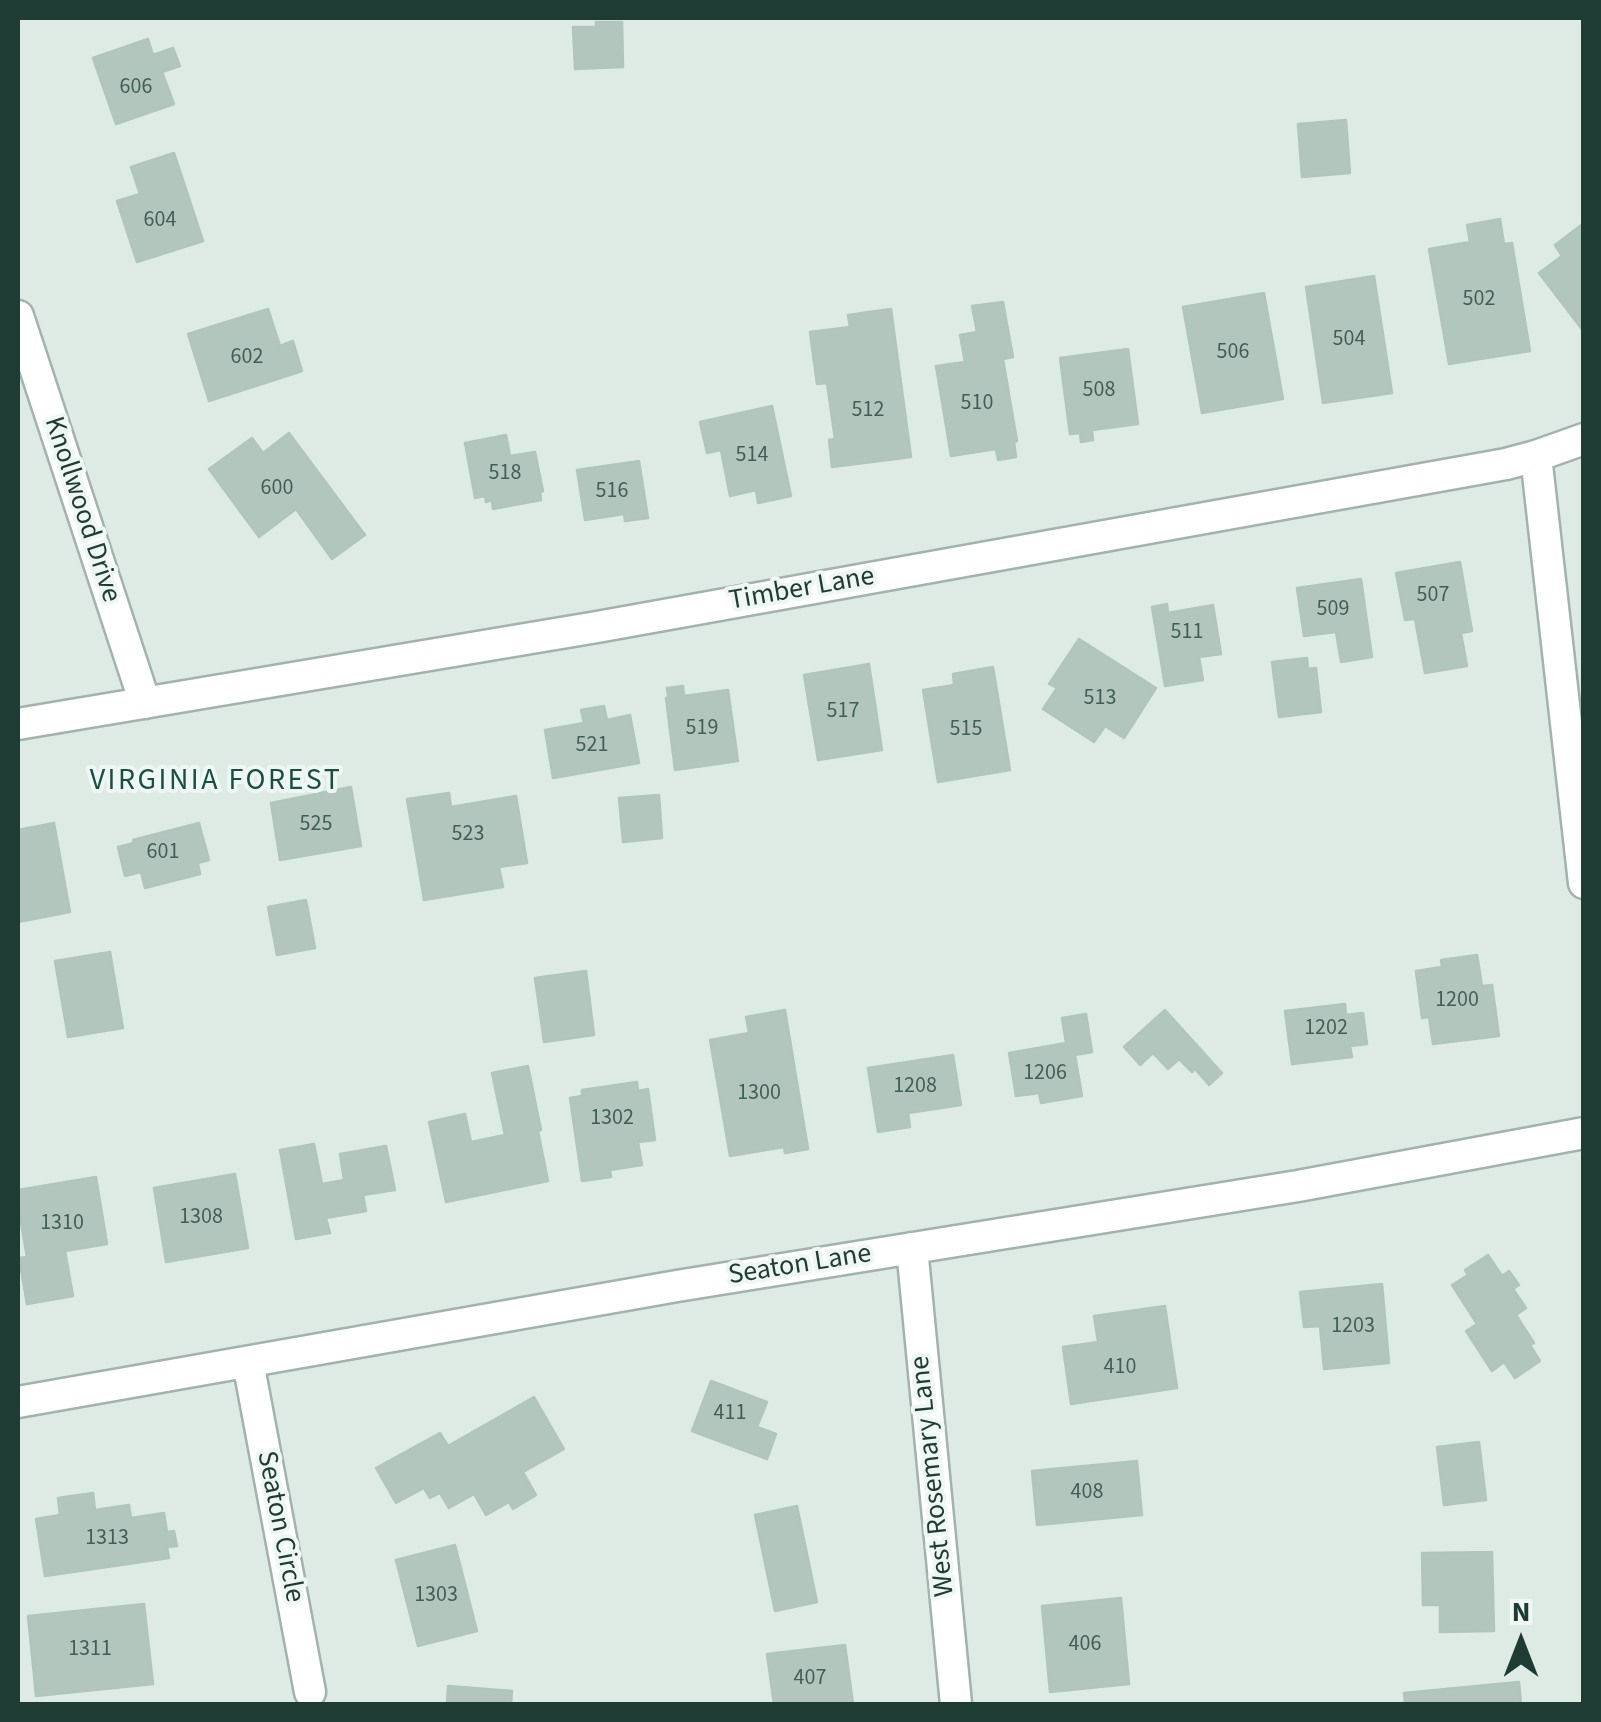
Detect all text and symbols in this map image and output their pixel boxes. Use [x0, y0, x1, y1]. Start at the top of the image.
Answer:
house number: 606 [120, 75, 152, 101]
house number: 604 [144, 208, 176, 234]
house number: 502 [1463, 287, 1495, 313]
house number: 504 [1333, 327, 1365, 353]
house number: 506 [1217, 340, 1249, 366]
house number: 602 [231, 345, 263, 371]
house number: 508 [1083, 378, 1115, 404]
house number: 510 [961, 391, 993, 417]
house number: 512 [852, 398, 884, 424]
street label: Knollwood Drive [35, 413, 127, 607]
house number: 514 [736, 443, 768, 469]
house number: 518 [489, 461, 521, 487]
house number: 600 [261, 476, 293, 502]
house number: 516 [596, 479, 628, 505]
street label: Timber Lane [727, 561, 877, 619]
house number: 507 [1417, 583, 1449, 609]
house number: 509 [1317, 597, 1349, 623]
house number: 511 [1171, 620, 1203, 646]
house number: 513 [1084, 686, 1116, 712]
house number: 517 [827, 699, 859, 725]
house number: 519 [686, 716, 718, 742]
house number: 515 [950, 717, 982, 743]
house number: 521 [576, 733, 608, 759]
district label: VIRGINIA FOREST [90, 764, 342, 800]
house number: 525 [300, 812, 332, 838]
house number: 523 [452, 822, 484, 848]
house number: 601 [147, 840, 179, 866]
house number: 1200 [1435, 988, 1479, 1014]
house number: 1202 [1304, 1016, 1348, 1042]
house number: 1206 [1023, 1061, 1067, 1087]
house number: 1208 [893, 1074, 937, 1100]
house number: 1300 [737, 1081, 781, 1107]
house number: 1302 [590, 1106, 634, 1132]
house number: 1308 [179, 1205, 223, 1231]
house number: 1310 [40, 1211, 84, 1237]
street label: Seaton Lane [726, 1238, 874, 1294]
house number: 1203 [1331, 1314, 1375, 1340]
street label: West Rosemary Lane [905, 1354, 963, 1598]
house number: 410 [1104, 1355, 1136, 1381]
house number: 411 [714, 1401, 746, 1427]
street label: Seaton Circle [248, 1448, 310, 1606]
house number: 408 [1071, 1480, 1103, 1506]
house number: 1313 [85, 1526, 129, 1552]
house number: 1303 [414, 1583, 458, 1609]
north arrow [1471, 1592, 1571, 1692]
text: N [1512, 1592, 1530, 1632]
house number: 406 [1069, 1632, 1101, 1658]
house number: 1311 [68, 1637, 112, 1663]
house number: 407 [794, 1666, 826, 1692]

